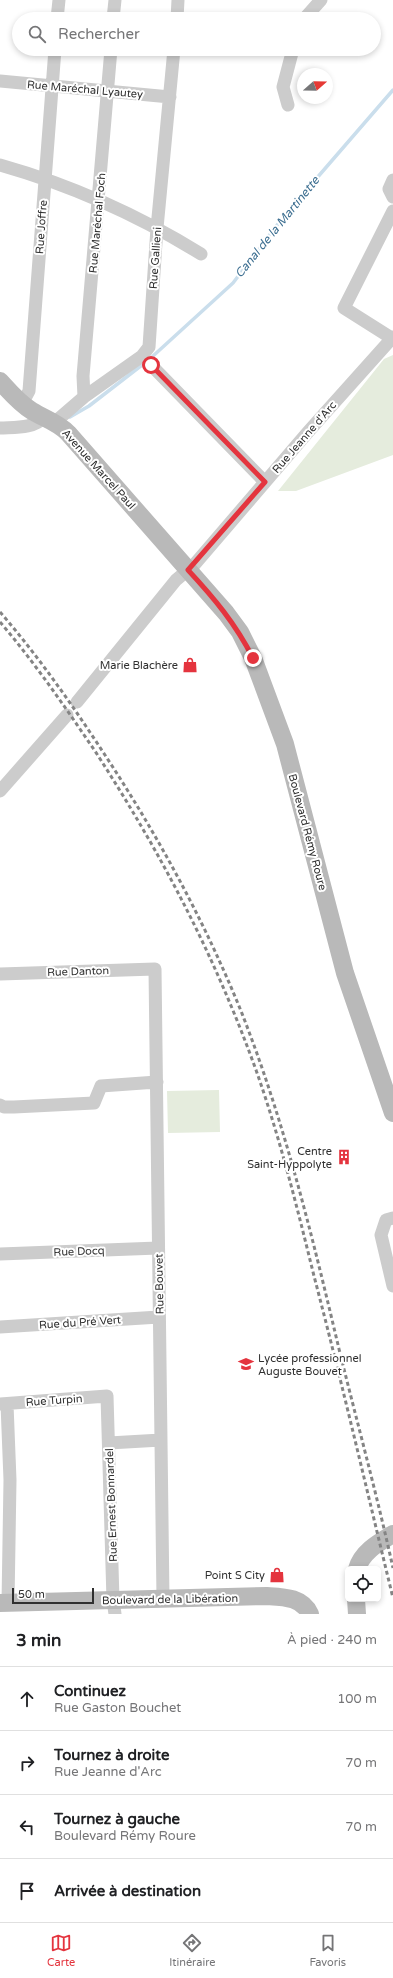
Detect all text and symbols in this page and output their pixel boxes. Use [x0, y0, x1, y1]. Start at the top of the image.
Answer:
search box [12, 12, 381, 56]
icon: search [26, 23, 48, 45]
text: Rechercher [58, 25, 140, 43]
north arrow [297, 68, 333, 104]
street label: Rue Maréchal Lyautey [26, 78, 144, 101]
street label: Rue Maréchal Foch [87, 172, 108, 274]
water label: Canal de la Martinette [232, 173, 323, 280]
street label: Rue Joffre [33, 200, 50, 255]
street label: Rue Gallieni [147, 227, 164, 289]
route start [142, 356, 160, 374]
street label: Rue Jeanne d'Arc [270, 399, 339, 476]
street label: Avenue Marcel Paul [59, 427, 138, 512]
route end [244, 649, 262, 667]
shop icon: Marie Blachère [181, 656, 199, 674]
place label: Marie Blachère [100, 659, 178, 672]
street label: Boulevard Rémy Roure [286, 772, 329, 892]
street label: Rue Danton [47, 964, 109, 979]
place label: Centre Saint-Hyppolyte [247, 1145, 332, 1171]
building icon: Centre Saint-Hyppolyte [335, 1148, 353, 1166]
street label: Rue Docq [53, 1244, 105, 1259]
street label: Rue Bouvet [152, 1253, 167, 1314]
street label: Rue du Pré Vert [39, 1313, 122, 1332]
place label: Lycée professionnel Auguste Bouvet [258, 1352, 361, 1378]
school or university icon: Lycée professionnel Auguste Bouvet [237, 1355, 255, 1373]
street label: Rue Turpin [25, 1392, 83, 1409]
street label: Rue Ernest Bonnardel [103, 1448, 120, 1562]
shop icon: Point S City [268, 1566, 286, 1584]
map controls [345, 1566, 381, 1602]
button: locate [345, 1566, 381, 1602]
place label: Point S City [205, 1569, 265, 1582]
scale bar [12, 1586, 94, 1605]
text: 50 m [18, 1588, 45, 1601]
street label: Boulevard de la Libération [102, 1592, 238, 1607]
text: 3 min [16, 1630, 61, 1651]
text: À pied · 240 m [287, 1632, 377, 1648]
text: Continuez [54, 1682, 126, 1700]
icon: ahead [16, 1688, 38, 1710]
text: 100 m [337, 1691, 377, 1707]
text: Rue Gaston Bouchet [54, 1700, 181, 1716]
text: Tournez à droite [54, 1746, 169, 1764]
icon: right [16, 1752, 38, 1774]
text: 70 m [345, 1755, 377, 1771]
text: Rue Jeanne d'Arc [54, 1764, 162, 1780]
text: Tournez à gauche [54, 1810, 180, 1828]
icon: left [16, 1816, 38, 1838]
text: 70 m [345, 1819, 377, 1835]
text: Boulevard Rémy Roure [54, 1828, 196, 1844]
icon: arrive [16, 1880, 38, 1902]
text: Arrivée à destination [54, 1882, 201, 1900]
tab: Carte [47, 1932, 75, 1969]
tab: Itinéraire [169, 1932, 216, 1969]
tab: Favoris [309, 1932, 346, 1969]

